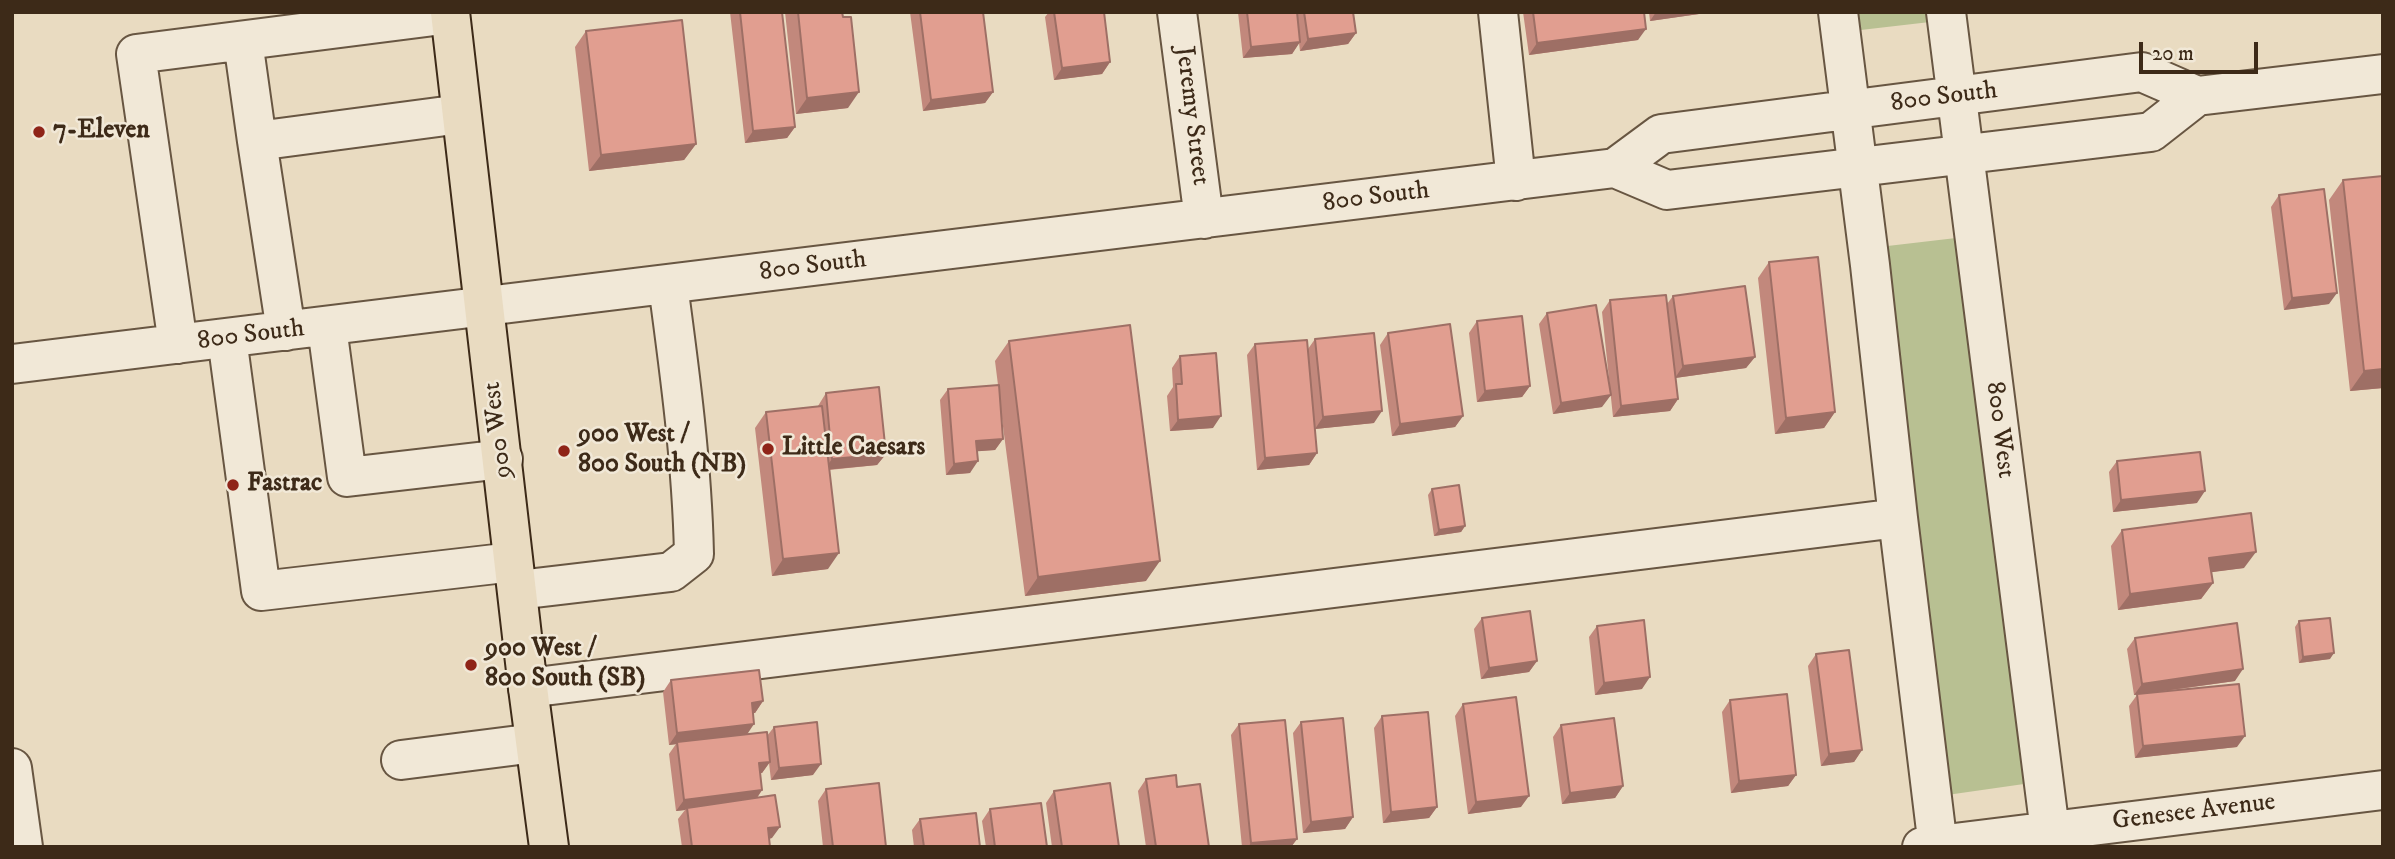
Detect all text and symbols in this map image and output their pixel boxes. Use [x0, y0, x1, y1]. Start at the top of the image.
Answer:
scale bar [2143, 28, 2262, 72]
text: 20 m [2152, 41, 2194, 67]
street label: Jeremy Street [1167, 45, 1215, 187]
street label: 800 South [1889, 76, 1999, 120]
place label: 7-Eleven [53, 116, 150, 148]
marker: 7-Eleven [31, 124, 47, 140]
street label: 800 South [1321, 176, 1431, 220]
street label: 800 South [758, 245, 868, 289]
street label: 800 South [196, 314, 306, 358]
street label: 900 West [478, 380, 520, 480]
street label: 800 West [1978, 380, 2020, 480]
place label: 900 West / 800 South (NB) [578, 420, 746, 481]
place label: Little Caesars [782, 433, 925, 465]
marker: Little Caesars [760, 441, 776, 457]
marker: 900 West / 800 South (NB) [556, 443, 572, 459]
place label: Fastrac [247, 469, 322, 501]
marker: Fastrac [225, 477, 241, 493]
place label: 900 West / 800 South (SB) [485, 634, 645, 696]
marker: 900 West / 800 South (SB) [463, 657, 479, 673]
street label: Genesee Avenue [2111, 788, 2277, 838]

